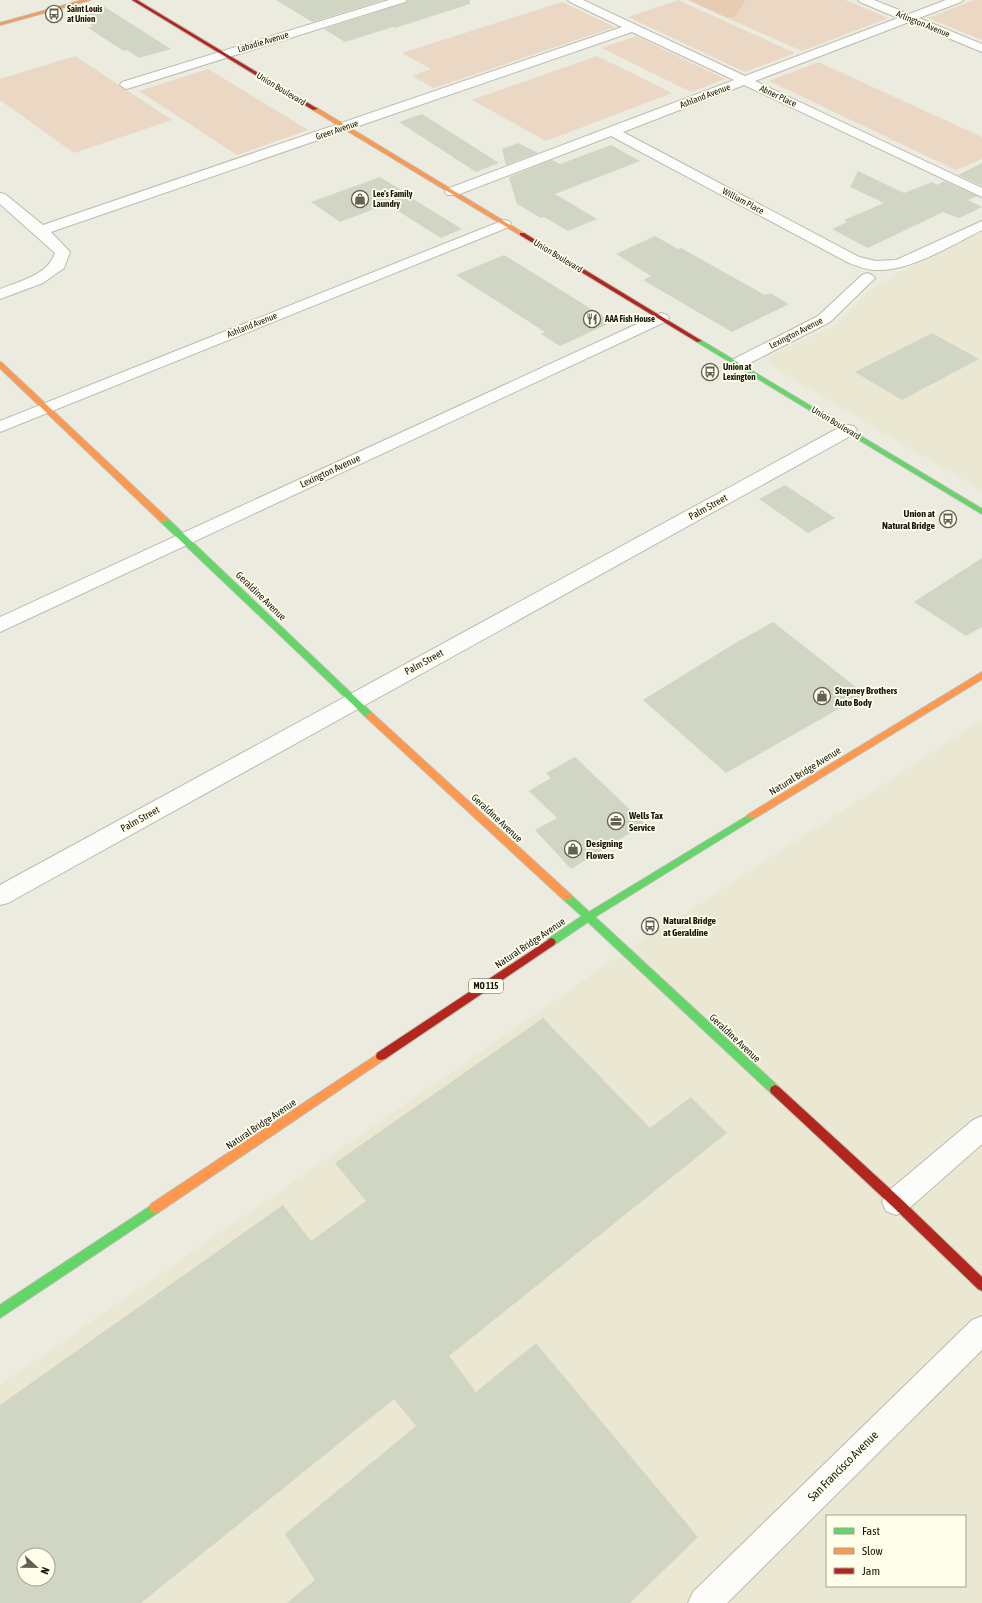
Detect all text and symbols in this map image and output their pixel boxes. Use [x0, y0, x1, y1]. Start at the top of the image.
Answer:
bus stop icon: Saint Louis at Union [44, 4, 64, 24]
place label: Saint Louis at Union [67, 4, 103, 24]
street label: Arlington Avenue [895, 9, 951, 39]
street label: Labadie Avenue [236, 30, 290, 54]
street label: Union Boulevard [255, 70, 307, 108]
street label: Ashland Avenue [678, 82, 732, 110]
street label: Abner Place [758, 83, 798, 109]
street label: Greer Avenue [314, 118, 360, 142]
street label: William Place [720, 186, 766, 216]
shop icon: Lee's Family Laundry [350, 189, 370, 209]
place label: Lee's Family Laundry [373, 189, 413, 209]
street label: Union Boulevard [532, 237, 584, 275]
restaurant icon: AAA Fish House [582, 309, 602, 329]
street label: Ashland Avenue [225, 310, 279, 340]
place label: AAA Fish House [604, 314, 655, 324]
street label: Lexington Avenue [768, 315, 824, 351]
bus stop icon: Union at Lexington [700, 362, 720, 382]
place label: Union at Lexington [723, 362, 756, 382]
street label: Union Boulevard [810, 404, 862, 442]
street label: Lexington Avenue [298, 452, 362, 490]
street label: Palm Street [687, 492, 729, 522]
place label: Union at Natural Bridge [882, 508, 935, 531]
bus stop icon: Union at Natural Bridge [938, 509, 958, 529]
street label: Geraldine Avenue [234, 569, 289, 623]
street label: Palm Street [403, 647, 445, 677]
place label: Stepney Brothers Auto Body [834, 685, 898, 708]
shop icon: Stepney Brothers Auto Body [812, 686, 832, 706]
street label: Natural Bridge Avenue [767, 744, 843, 797]
street label: Geraldine Avenue [469, 792, 525, 845]
street label: Palm Street [119, 804, 161, 834]
place label: Wells Tax Service [628, 810, 663, 833]
office icon: Wells Tax Service [606, 811, 626, 831]
place label: Designing Flowers [586, 838, 623, 861]
shop icon: Designing Flowers [563, 839, 583, 859]
street label: Natural Bridge Avenue [493, 915, 567, 971]
place label: Natural Bridge at Geraldine [663, 915, 717, 938]
bus stop icon: Natural Bridge at Geraldine [640, 916, 660, 936]
road number: MO 115 [469, 979, 503, 993]
street label: Geraldine Avenue [707, 1012, 763, 1065]
street label: Natural Bridge Avenue [224, 1096, 298, 1152]
street label: San Francisco Avenue [805, 1428, 881, 1504]
legend [826, 1515, 966, 1587]
text: Fast [862, 1524, 880, 1538]
text: Slow [862, 1544, 883, 1558]
north arrow [16, 1547, 56, 1587]
text: Jam [862, 1564, 880, 1578]
text: N [38, 1565, 52, 1576]

